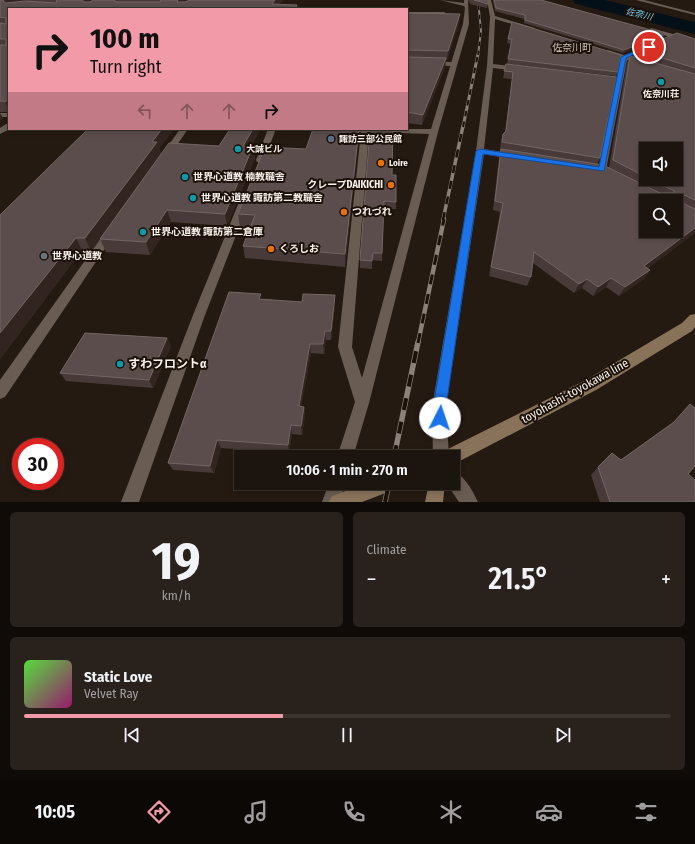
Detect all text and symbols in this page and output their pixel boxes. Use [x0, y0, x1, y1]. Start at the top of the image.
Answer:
water label: 佐奈川 [625, 6, 654, 22]
text: 100 m [90, 22, 160, 55]
icon: right [24, 24, 76, 76]
pin [632, 30, 666, 64]
icon: arrive [638, 36, 660, 58]
district label: 佐奈川町 [552, 42, 592, 54]
text: Turn right [90, 56, 162, 78]
marker: 佐奈川荘 [656, 77, 666, 87]
place label: 佐奈川荘 [642, 89, 679, 99]
icon: left [134, 100, 156, 122]
icon: ahead [176, 100, 198, 122]
icon: ahead [218, 100, 240, 122]
icon: right [260, 100, 282, 122]
marker: 諏訪三部公民館 [326, 134, 336, 144]
place label: 諏訪三部公民館 [339, 134, 402, 144]
map controls [639, 142, 683, 238]
button: sound [639, 142, 683, 186]
marker: 大誠ビル [233, 144, 243, 154]
place label: 大誠ビル [246, 144, 282, 154]
marker: Loire [376, 158, 386, 168]
place label: Loire [389, 158, 408, 168]
place label: 世界心道教 楠教職舎 [193, 171, 285, 183]
marker: 世界心道教 楠教職舎 [180, 172, 190, 182]
place label: クレープDAIKICHI [307, 179, 383, 191]
marker: クレープDAIKICHI [386, 180, 396, 190]
place label: 世界心道教 諏訪第二教職舎 [201, 192, 323, 204]
marker: 世界心道教 諏訪第二教職舎 [188, 193, 198, 203]
button: search [639, 194, 683, 238]
place label: つれづれ [352, 206, 392, 218]
marker: つれづれ [339, 207, 349, 217]
place label: 世界心道教 諏訪第二倉庫 [151, 226, 263, 238]
marker: 世界心道教 諏訪第二倉庫 [138, 227, 148, 237]
place label: くろしお [279, 243, 319, 255]
marker: くろしお [266, 244, 276, 254]
place label: 世界心道教 [52, 250, 102, 262]
marker: 世界心道教 [39, 251, 49, 261]
street label: toyohashi-toyokawa line [519, 356, 631, 426]
place label: すわフロントα [128, 357, 207, 371]
marker: すわフロントα [115, 359, 125, 369]
position arrow [419, 397, 461, 439]
speed limit sign: 30 [12, 438, 64, 490]
text: 10:06 · 1 min · 270 m [286, 461, 408, 479]
text: 19 [152, 530, 201, 593]
text: Climate [367, 542, 407, 557]
text: 21.5° [488, 561, 549, 597]
text: − [367, 566, 376, 593]
text: + [661, 566, 671, 593]
text: km/h [162, 588, 191, 603]
text: Static Love [84, 668, 152, 686]
text: Velvet Ray [84, 686, 138, 701]
icon: previous [121, 724, 143, 746]
icon: pause [336, 724, 358, 746]
icon: next [552, 724, 574, 746]
icon: directions [145, 798, 173, 826]
icon: music [242, 798, 270, 826]
icon: phone [340, 798, 368, 826]
icon: climate [437, 798, 465, 826]
icon: car [535, 798, 563, 826]
icon: filters [632, 798, 660, 826]
text: 10:05 [35, 801, 75, 823]

